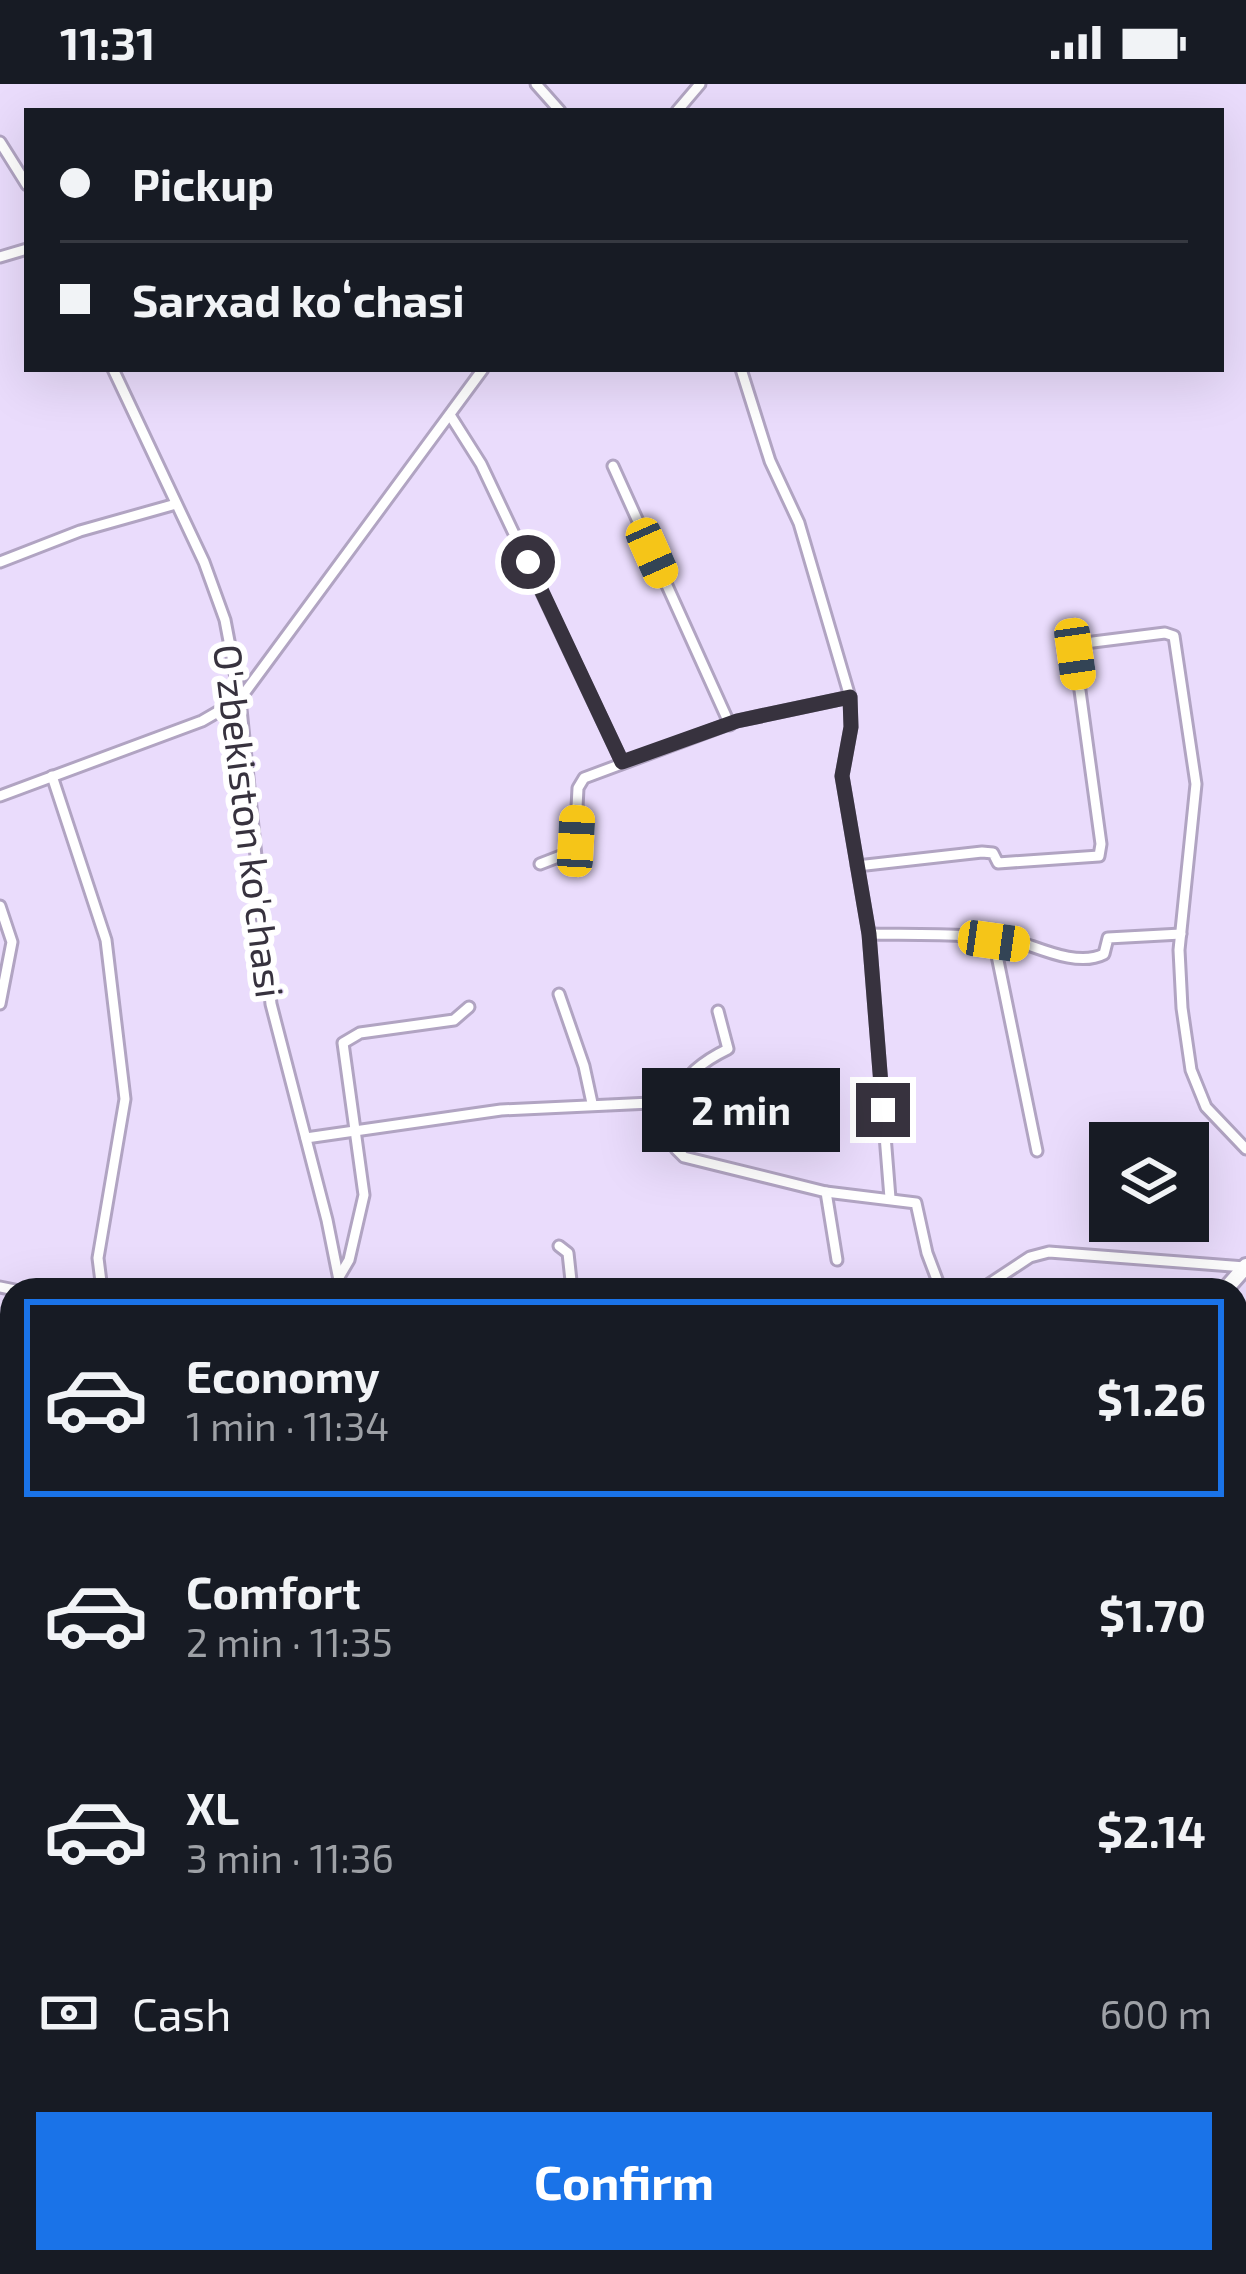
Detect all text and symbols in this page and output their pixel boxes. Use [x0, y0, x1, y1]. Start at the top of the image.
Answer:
text: 11:31 [60, 15, 155, 69]
text: Pickup [132, 156, 274, 210]
text: Sarxad koʻchasi [132, 272, 465, 326]
car [621, 513, 683, 593]
route start [501, 535, 555, 589]
car [1052, 616, 1098, 692]
street label: O'zbekiston ko'chasi [205, 642, 295, 1000]
car [556, 804, 596, 878]
car [956, 918, 1032, 964]
callout: 2 min [643, 1068, 841, 1152]
route end [856, 1083, 910, 1137]
text: 2 min [691, 1086, 791, 1133]
map controls [1089, 1122, 1209, 1242]
button: layers [1089, 1122, 1209, 1242]
icon: car [42, 1344, 150, 1452]
text: Economy [186, 1348, 380, 1402]
text: $1.26 [1097, 1371, 1206, 1425]
text: 1 min · 11:34 [186, 1402, 389, 1449]
icon: car [42, 1560, 150, 1668]
text: Comfort [186, 1564, 361, 1618]
text: $1.70 [1099, 1587, 1206, 1641]
text: 2 min · 11:35 [186, 1618, 393, 1665]
icon: car [42, 1776, 150, 1884]
text: XL [186, 1780, 239, 1834]
text: $2.14 [1097, 1803, 1206, 1857]
text: 3 min · 11:36 [186, 1834, 394, 1881]
icon: cash [36, 1980, 102, 2046]
text: Cash [132, 1986, 231, 2040]
text: 600 m [1100, 1990, 1212, 2037]
button: Confirm [36, 2112, 1212, 2250]

